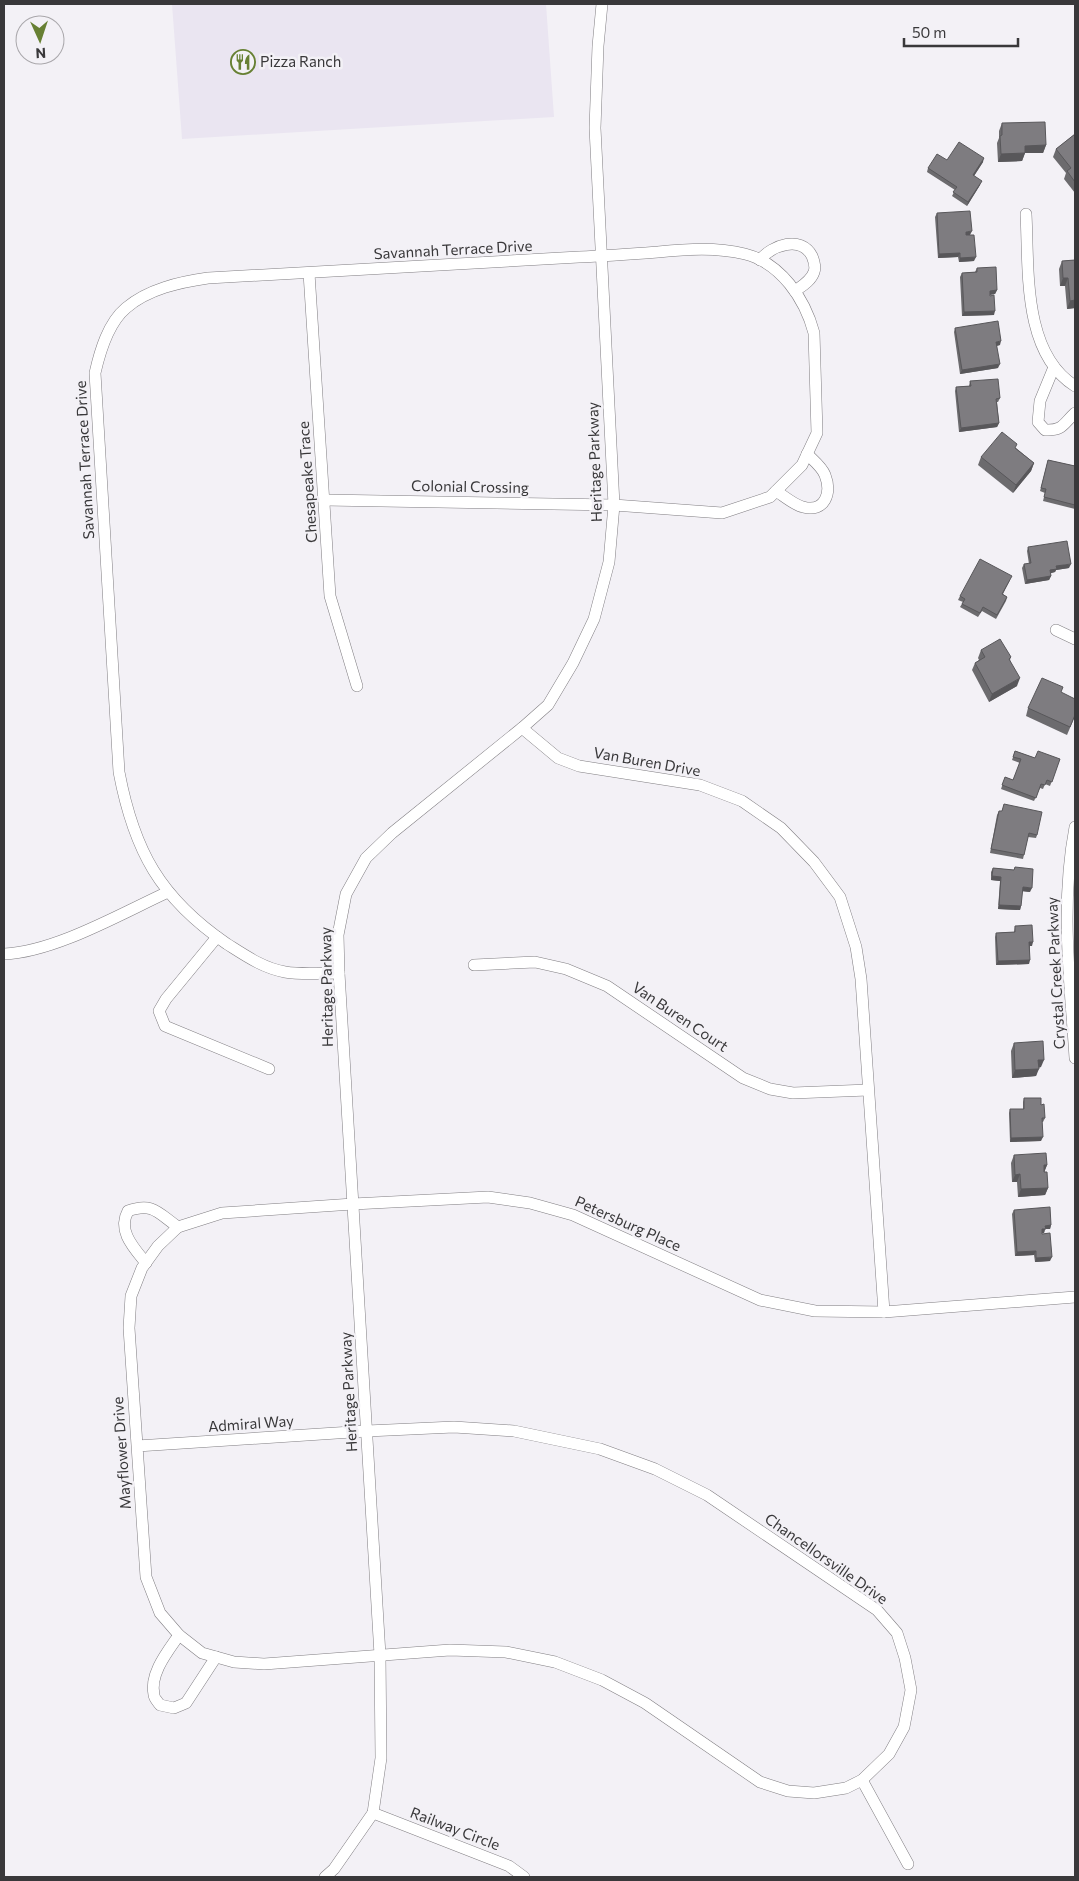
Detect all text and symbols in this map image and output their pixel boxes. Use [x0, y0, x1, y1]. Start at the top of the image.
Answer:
north arrow [15, 15, 65, 65]
scale bar [904, 15, 1018, 47]
text: 50 m [912, 23, 946, 41]
text: N [35, 45, 46, 62]
restaurant icon: Pizza Ranch [230, 49, 256, 75]
place label: Pizza Ranch [260, 52, 341, 70]
street label: Savannah Terrace Drive [373, 236, 533, 262]
street label: Savannah Terrace Drive [71, 380, 97, 540]
street label: Heritage Parkway [583, 401, 605, 523]
street label: Chesapeake Trace [294, 420, 320, 544]
street label: Colonial Crossing [411, 476, 529, 496]
street label: Van Buren Drive [592, 743, 702, 779]
street label: Crystal Creek Parkway [1042, 896, 1068, 1050]
street label: Heritage Parkway [316, 926, 336, 1047]
street label: Van Buren Court [629, 977, 732, 1055]
street label: Petersburg Place [573, 1192, 684, 1255]
street label: Heritage Parkway [336, 1331, 360, 1453]
street label: Mayflower Drive [108, 1396, 134, 1510]
street label: Admiral Way [207, 1411, 295, 1435]
street label: Chancellorsville Drive [762, 1509, 892, 1607]
street label: Railway Circle [408, 1803, 503, 1853]

